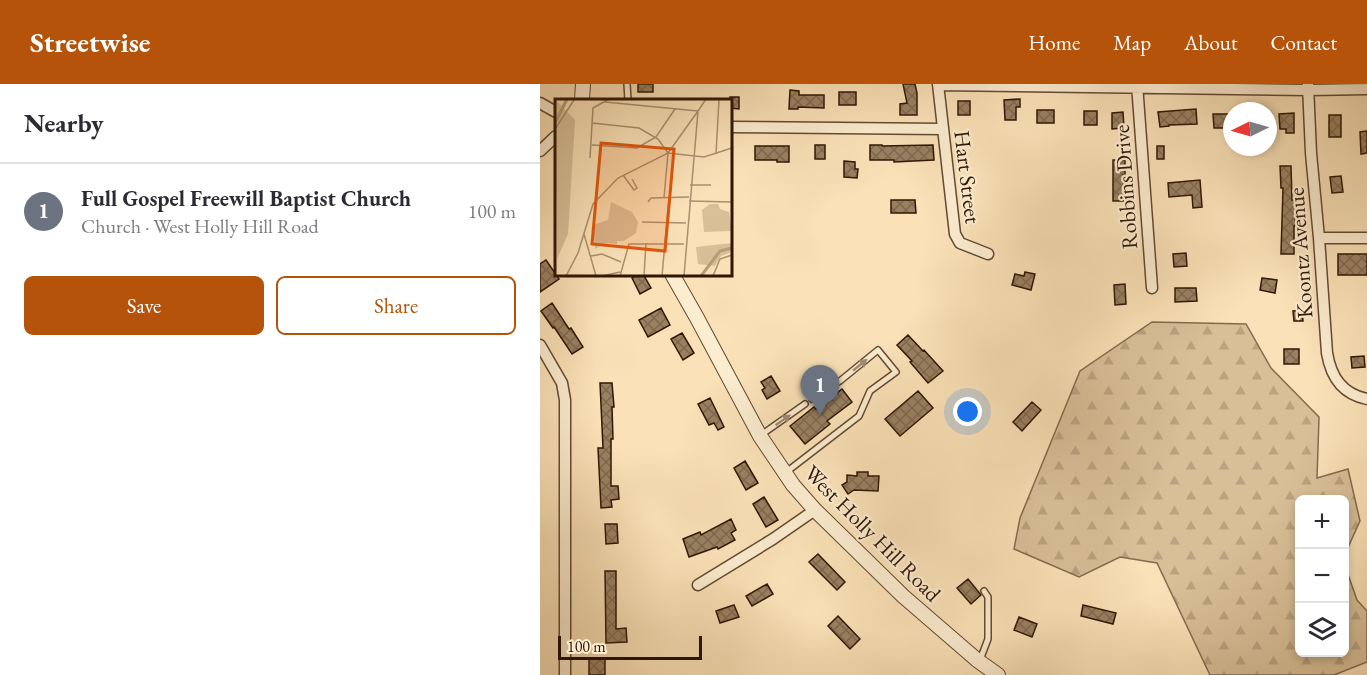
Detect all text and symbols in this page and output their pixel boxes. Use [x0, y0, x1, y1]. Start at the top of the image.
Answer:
text: Streetwise [30, 24, 150, 60]
text: Home [1028, 29, 1080, 56]
text: Map [1113, 29, 1151, 56]
text: About [1184, 29, 1237, 56]
text: Contact [1270, 29, 1337, 56]
inset map [555, 99, 732, 276]
north arrow [1223, 102, 1277, 156]
text: Nearby [24, 106, 104, 140]
street label: Robbins Drive [1107, 123, 1144, 250]
street label: Hart Street [947, 129, 988, 225]
text: Full Gospel Freewill Baptist Church [81, 184, 411, 213]
street label: Koontz Avenue [1281, 186, 1320, 319]
text: 1 [38, 198, 49, 224]
text: 100 m [468, 198, 516, 224]
text: Church · West Holly Hill Road [81, 213, 319, 239]
button: Save [24, 276, 264, 335]
button: Share [276, 276, 516, 335]
one-way arrow [852, 359, 867, 372]
pin: 1 [800, 366, 840, 415]
your location [953, 397, 982, 426]
one-way arrow [774, 414, 790, 426]
street label: West Holly Hill Road [798, 459, 948, 609]
map controls [1295, 495, 1349, 657]
button: + [1295, 495, 1349, 549]
button: − [1295, 549, 1349, 603]
button: layers [1295, 603, 1349, 657]
scale bar [558, 633, 702, 660]
text: 100 m [567, 636, 606, 657]

